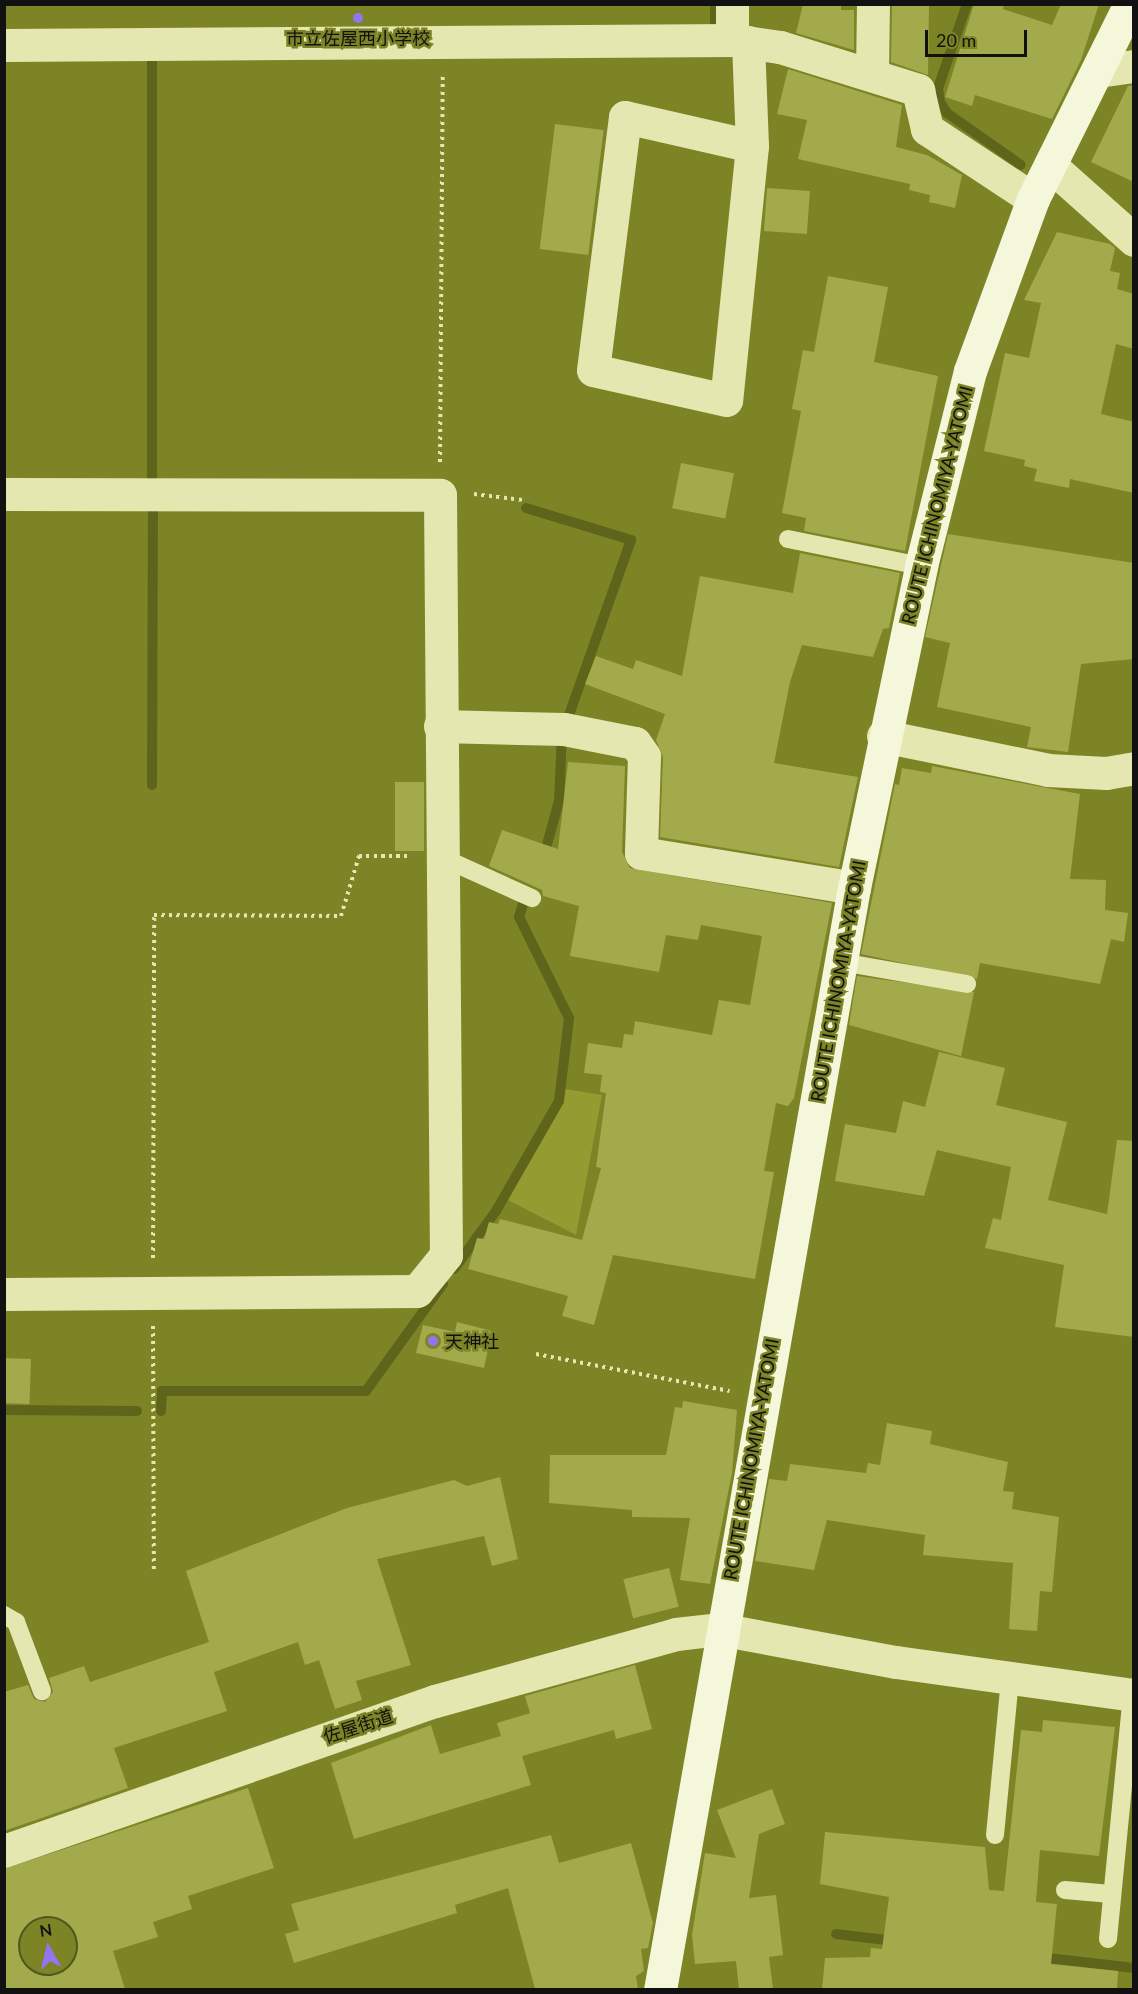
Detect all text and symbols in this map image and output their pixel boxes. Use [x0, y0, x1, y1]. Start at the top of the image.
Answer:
marker: 市立佐屋西小学校 [351, 11, 365, 25]
scale bar [928, 18, 1030, 56]
place label: 市立佐屋西小学校 [286, 27, 430, 49]
text: 20 m [936, 29, 976, 51]
street label: ROUTE ICHINOMIYA-YATOMI [897, 384, 977, 626]
street label: ROUTE ICHINOMIYA-YATOMI [806, 859, 870, 1103]
place label: 天神社 [445, 1330, 499, 1352]
marker: 天神社 [426, 1334, 440, 1348]
street label: ROUTE ICHINOMIYA-YATOMI [719, 1337, 783, 1581]
street label: 佐屋街道 [320, 1705, 396, 1747]
north arrow [18, 1916, 78, 1976]
text: N [38, 1919, 53, 1940]

